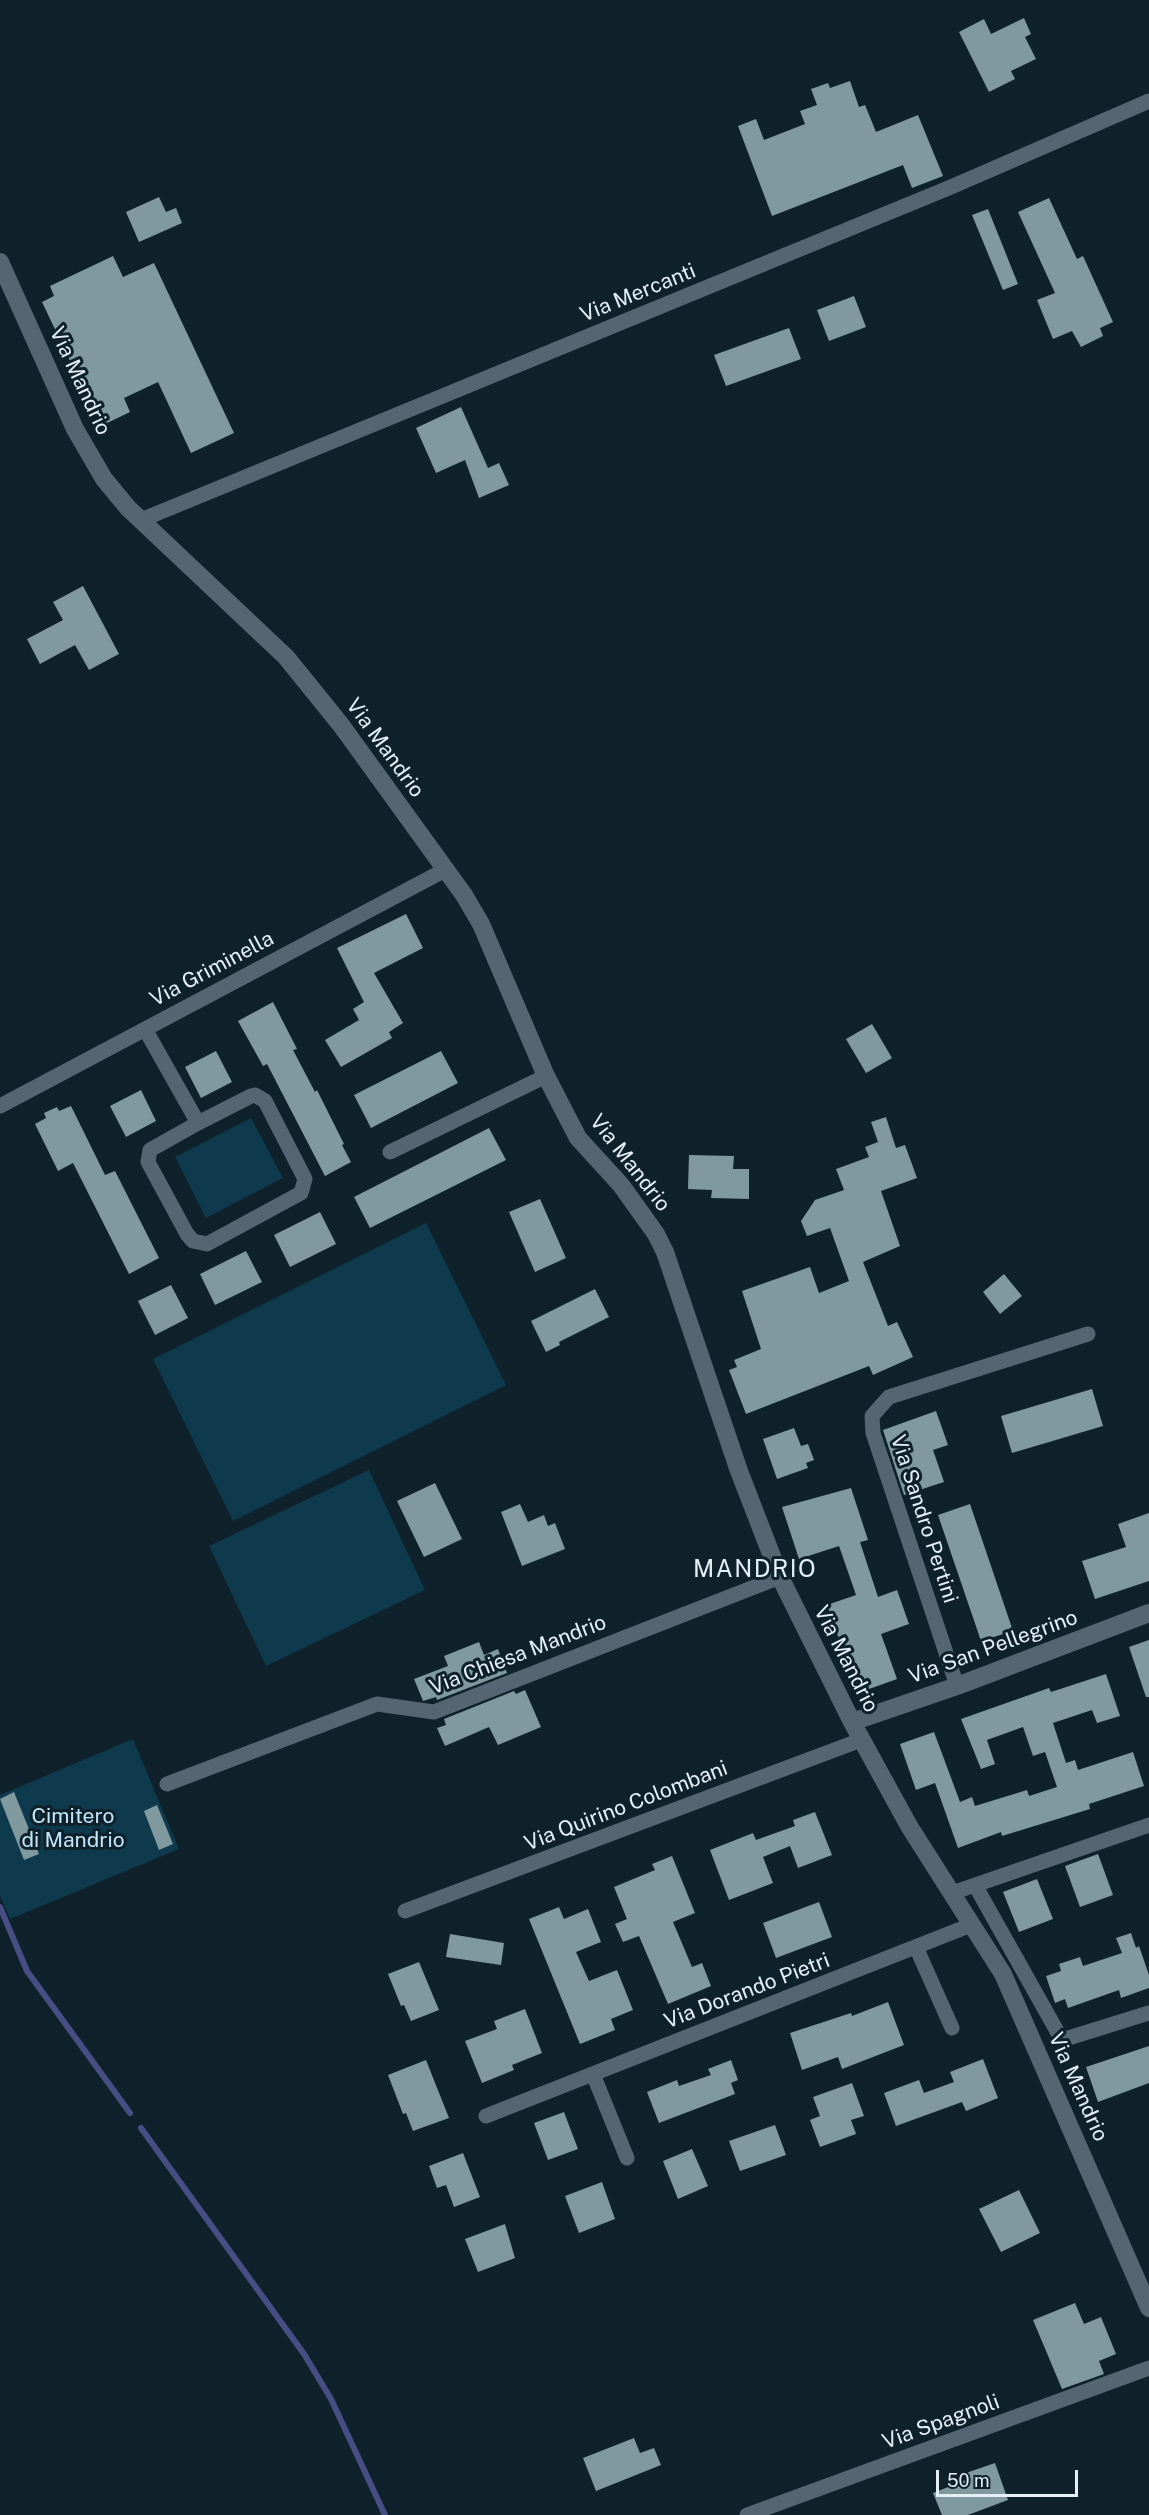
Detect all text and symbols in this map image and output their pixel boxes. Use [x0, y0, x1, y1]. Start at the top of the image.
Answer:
street label: Via Mercanti [577, 258, 699, 328]
street label: Via Mandrio [44, 323, 116, 439]
street label: Via Mandrio [341, 694, 429, 802]
street label: Via Griminella [146, 926, 278, 1012]
street label: Via Mandrio [584, 1109, 676, 1217]
street label: Via Sandro Pertini [885, 1432, 963, 1606]
district label: MANDRIO [693, 1556, 817, 1584]
street label: Via Mandrio [808, 1601, 884, 1717]
street label: Via San Pellegrino [905, 1605, 1081, 1689]
street label: Via Chiesa Mandrio [426, 1610, 610, 1700]
street label: Via Quirino Colombani [521, 1756, 731, 1856]
park label: Cimitero di Mandrio [21, 1804, 125, 1854]
street label: Via Dorando Pietri [661, 1948, 833, 2034]
street label: Via Mandrio [1043, 2029, 1113, 2145]
street label: Via Spagnoli [879, 2389, 1003, 2455]
scale bar [939, 2458, 1082, 2496]
text: 50 m [947, 2470, 990, 2491]

